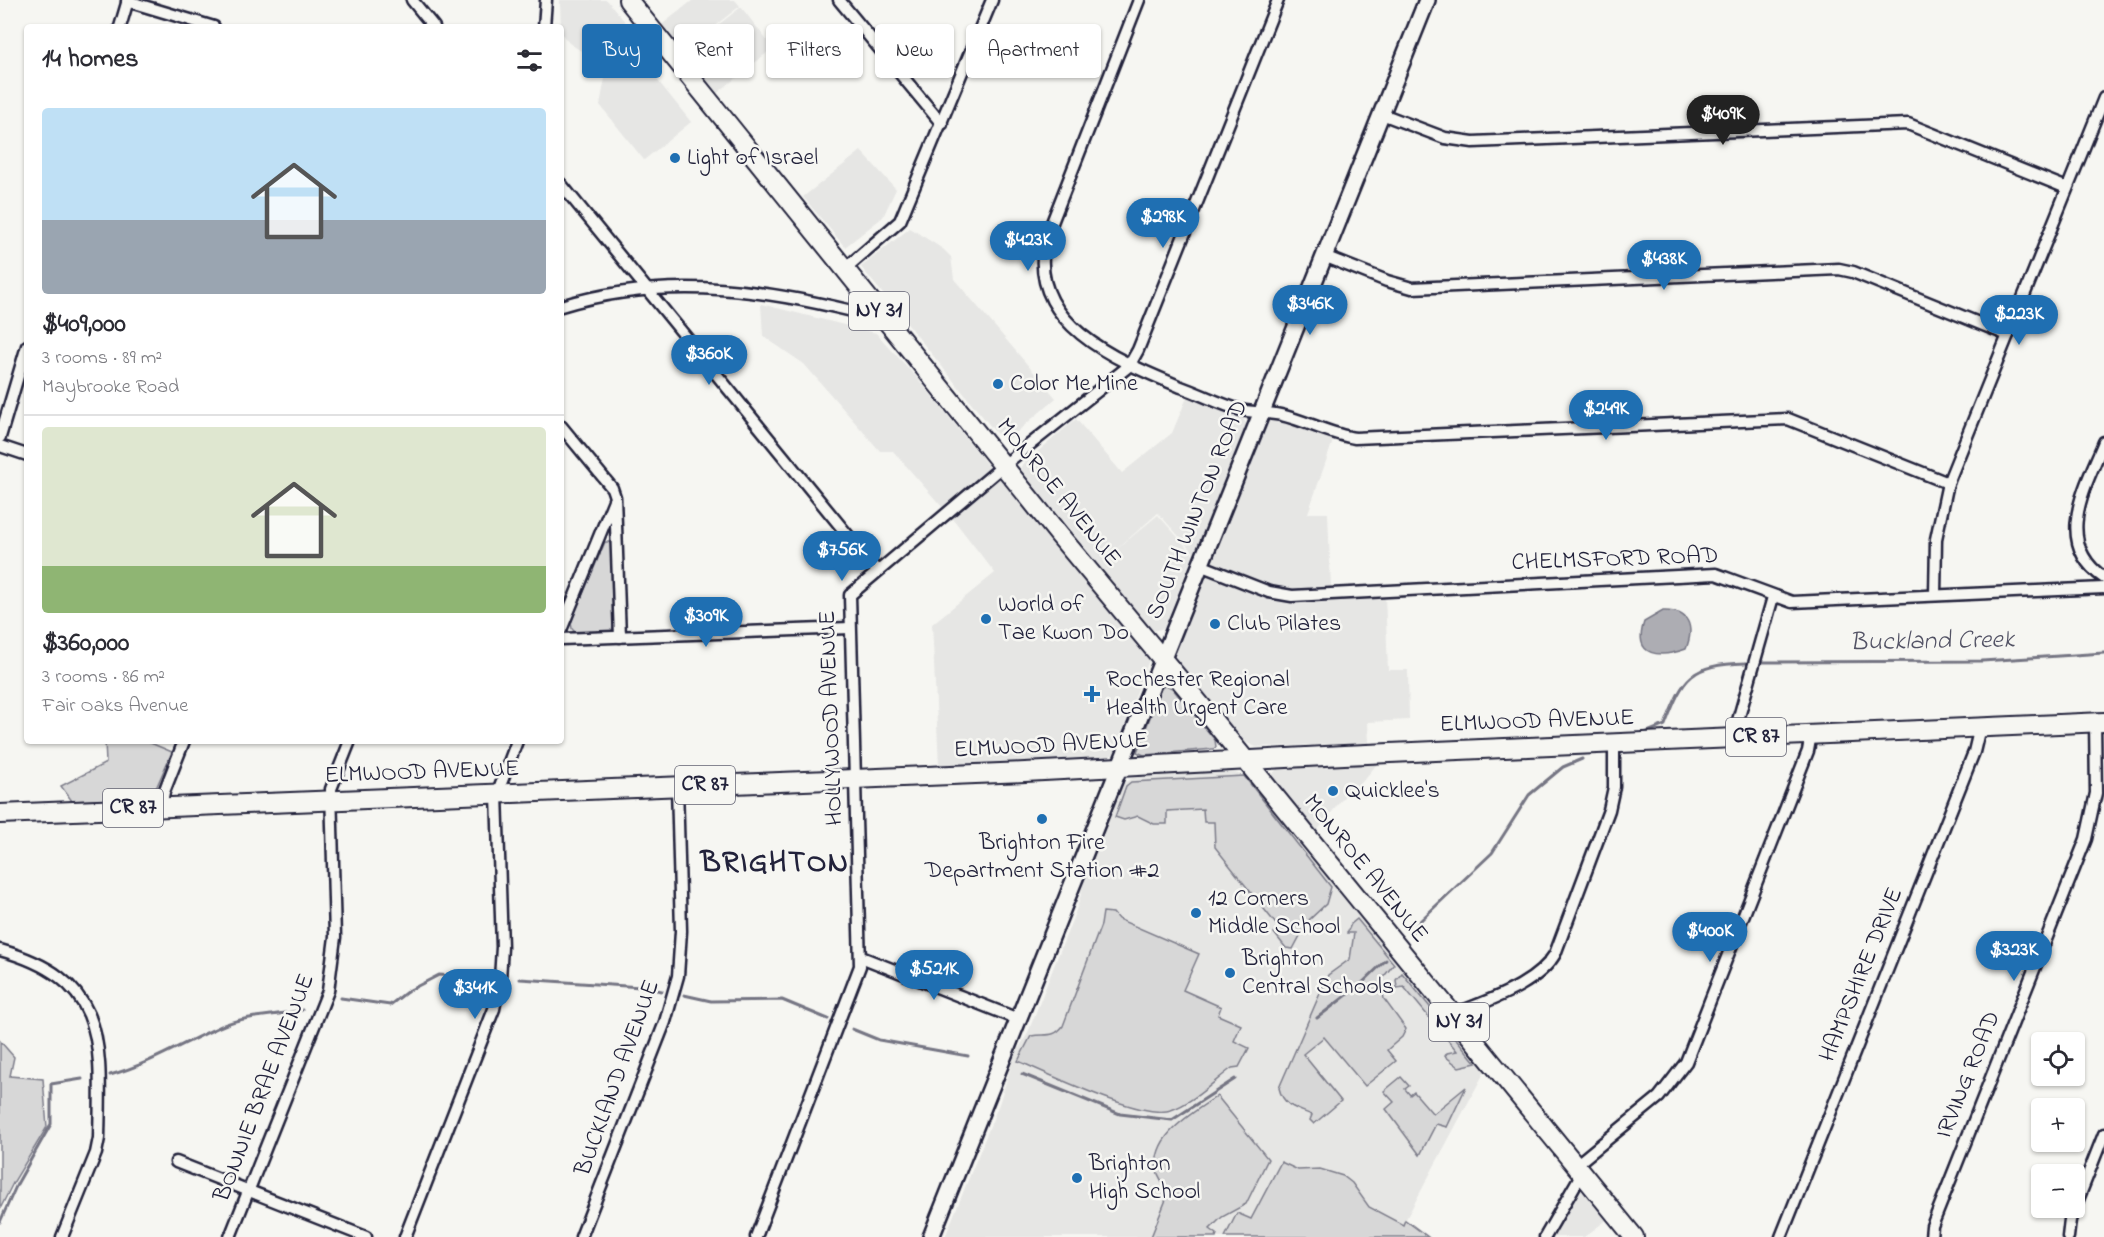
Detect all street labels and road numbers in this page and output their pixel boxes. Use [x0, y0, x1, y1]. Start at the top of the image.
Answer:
road number: NY 31 [849, 292, 909, 330]
street label: SOUTH WINTON ROAD [1138, 395, 1258, 625]
street label: MONROE AVENUE [987, 411, 1129, 575]
street label: CHELMSFORD ROAD [1511, 539, 1719, 581]
street label: HOLLYWOOD AVENUE [811, 610, 853, 826]
street label: ELMWOOD AVENUE [1439, 701, 1635, 743]
road number: CR 87 [1726, 718, 1786, 756]
street label: ELMWOOD AVENUE [953, 723, 1149, 769]
street label: ELMWOOD AVENUE [324, 752, 520, 794]
road number: CR 87 [675, 766, 735, 804]
street label: MONROE AVENUE [1294, 787, 1436, 951]
road number: CR 87 [103, 789, 163, 827]
street label: HAMPSHIRE DRIVE [1811, 882, 1913, 1068]
street label: BONNIE BRAE AVENUE [205, 969, 325, 1208]
street label: BUCKLAND AVENUE [566, 975, 670, 1182]
road number: NY 31 [1429, 1003, 1489, 1041]
street label: IRVING ROAD [1928, 1006, 2010, 1144]

